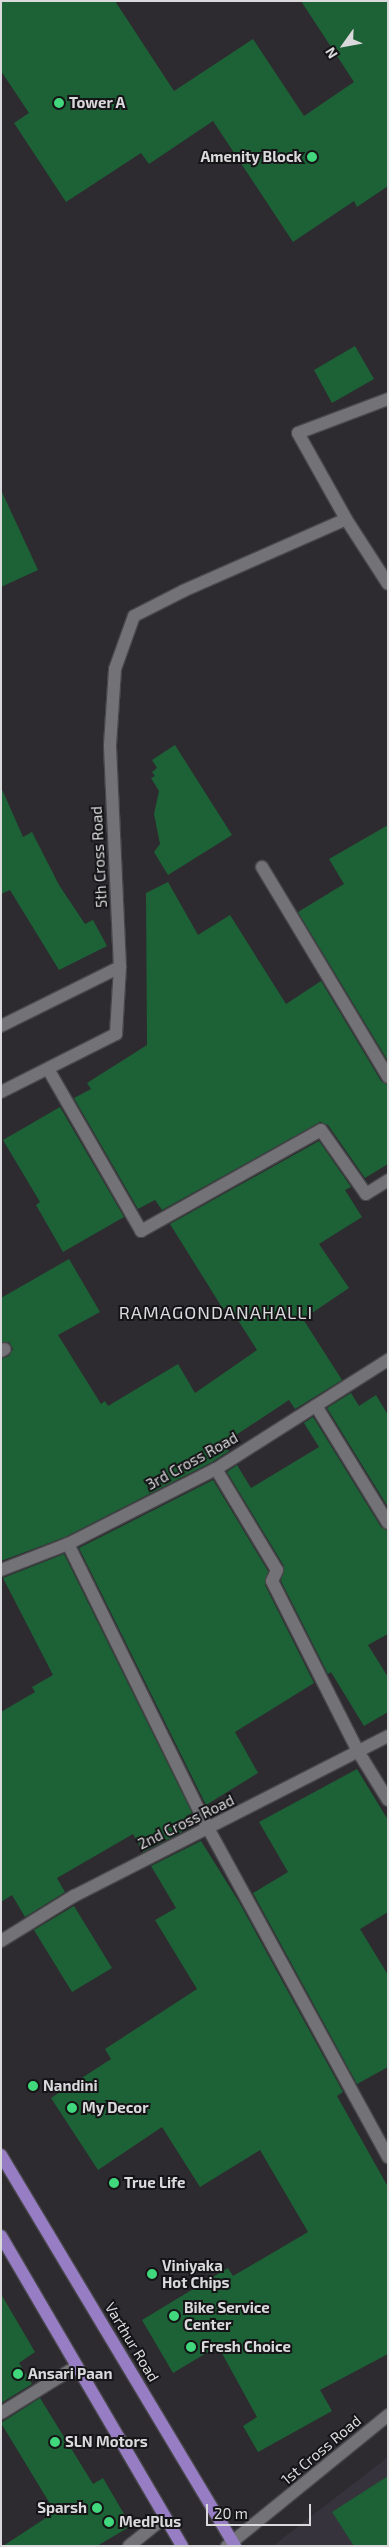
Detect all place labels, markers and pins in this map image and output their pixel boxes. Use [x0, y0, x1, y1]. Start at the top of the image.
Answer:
place label: Tower A [69, 94, 126, 112]
marker: Tower A [53, 97, 65, 109]
place label: Amenity Block [200, 148, 302, 166]
marker: Amenity Block [306, 151, 318, 163]
place label: Nandini [43, 2077, 98, 2095]
marker: Nandini [27, 2080, 39, 2092]
place label: My Decor [82, 2099, 149, 2117]
marker: My Decor [66, 2102, 78, 2114]
place label: True Life [124, 2174, 185, 2192]
marker: True Life [108, 2177, 120, 2189]
place label: Viniyaka Hot Chips [162, 2256, 230, 2291]
marker: Viniyaka Hot Chips [146, 2268, 158, 2280]
place label: Bike Service Center [184, 2298, 270, 2333]
marker: Bike Service Center [168, 2310, 180, 2322]
place label: Fresh Choice [201, 2338, 291, 2356]
marker: Fresh Choice [185, 2341, 197, 2353]
place label: Ansari Paan [28, 2365, 112, 2383]
marker: Ansari Paan [12, 2368, 24, 2380]
place label: SLN Motors [65, 2433, 148, 2451]
marker: SLN Motors [49, 2436, 61, 2448]
place label: Sparsh [37, 2499, 87, 2517]
marker: Sparsh [91, 2502, 103, 2514]
place label: MedPlus [119, 2513, 181, 2531]
marker: MedPlus [103, 2516, 115, 2528]

